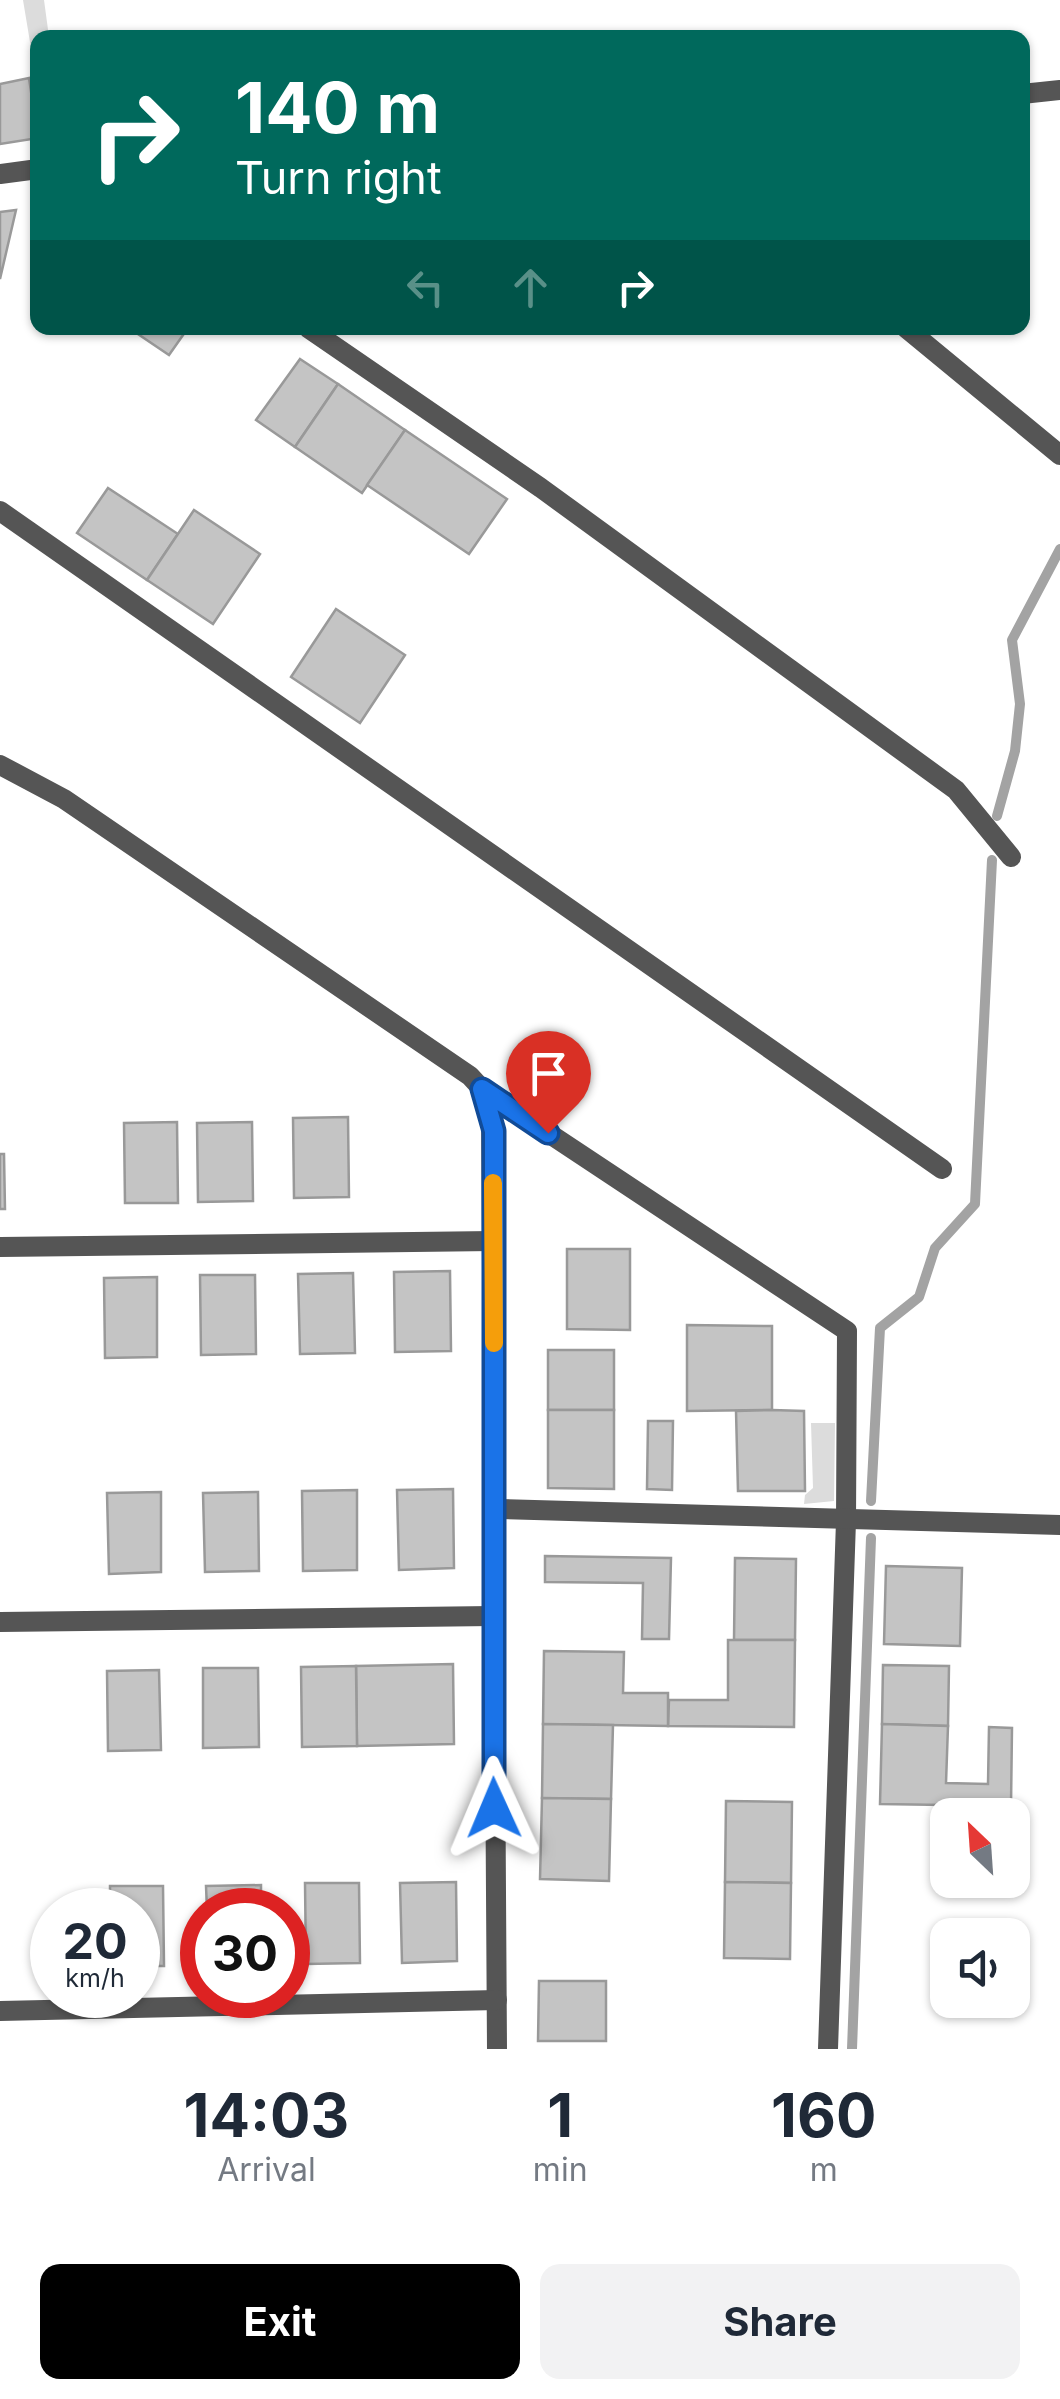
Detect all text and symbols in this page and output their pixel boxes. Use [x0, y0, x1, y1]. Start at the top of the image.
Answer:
text: 140 m [235, 65, 440, 150]
icon: right [70, 70, 200, 200]
text: Turn right [235, 150, 442, 205]
icon: left [398, 260, 453, 315]
icon: ahead [503, 260, 558, 315]
icon: right [608, 260, 663, 315]
pin [506, 1031, 591, 1134]
icon: arrive [521, 1046, 576, 1101]
position arrow [442, 1756, 546, 1860]
north arrow [930, 1798, 1030, 1898]
map controls [930, 1798, 1030, 2018]
speed limit sign: 30 [180, 1888, 310, 2018]
text: 20 [62, 1911, 128, 1971]
button: sound [930, 1918, 1030, 2018]
text: km/h [65, 1963, 125, 1993]
text: 14:03 [184, 2079, 349, 2151]
text: 1 [547, 2079, 573, 2151]
text: 160 [771, 2079, 876, 2151]
text: Arrival [217, 2150, 316, 2189]
text: min [533, 2150, 588, 2189]
text: m [810, 2150, 838, 2189]
button: Exit [40, 2264, 520, 2379]
button: Share [540, 2264, 1020, 2379]

